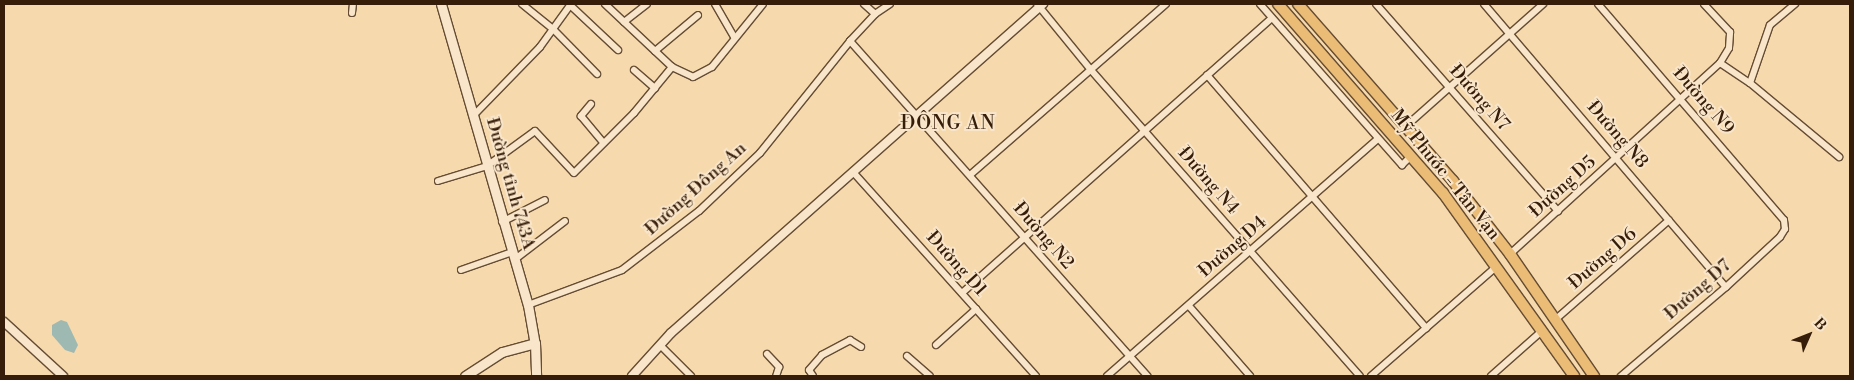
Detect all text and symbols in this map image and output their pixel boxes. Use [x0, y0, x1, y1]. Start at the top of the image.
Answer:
street label: Đường N7 [1444, 61, 1514, 135]
street label: Đường N9 [1668, 63, 1738, 139]
street label: Đường N8 [1582, 97, 1652, 173]
street label: Mỹ Phước - Tân Vạn [1386, 105, 1504, 245]
district label: ĐÔNG AN [900, 113, 996, 135]
street label: Đường tỉnh 743A [481, 115, 539, 253]
street label: Đường Đông An [641, 138, 751, 240]
street label: Đường N4 [1173, 143, 1243, 219]
street label: Đường D5 [1525, 152, 1601, 222]
street label: Đường N2 [1008, 198, 1078, 274]
street label: Đường D4 [1195, 212, 1271, 282]
street label: Đường D6 [1565, 224, 1641, 294]
street label: Đường D1 [921, 227, 991, 301]
street label: Đường D7 [1660, 255, 1736, 325]
north arrow [1784, 310, 1834, 360]
text: B [1810, 315, 1830, 335]

